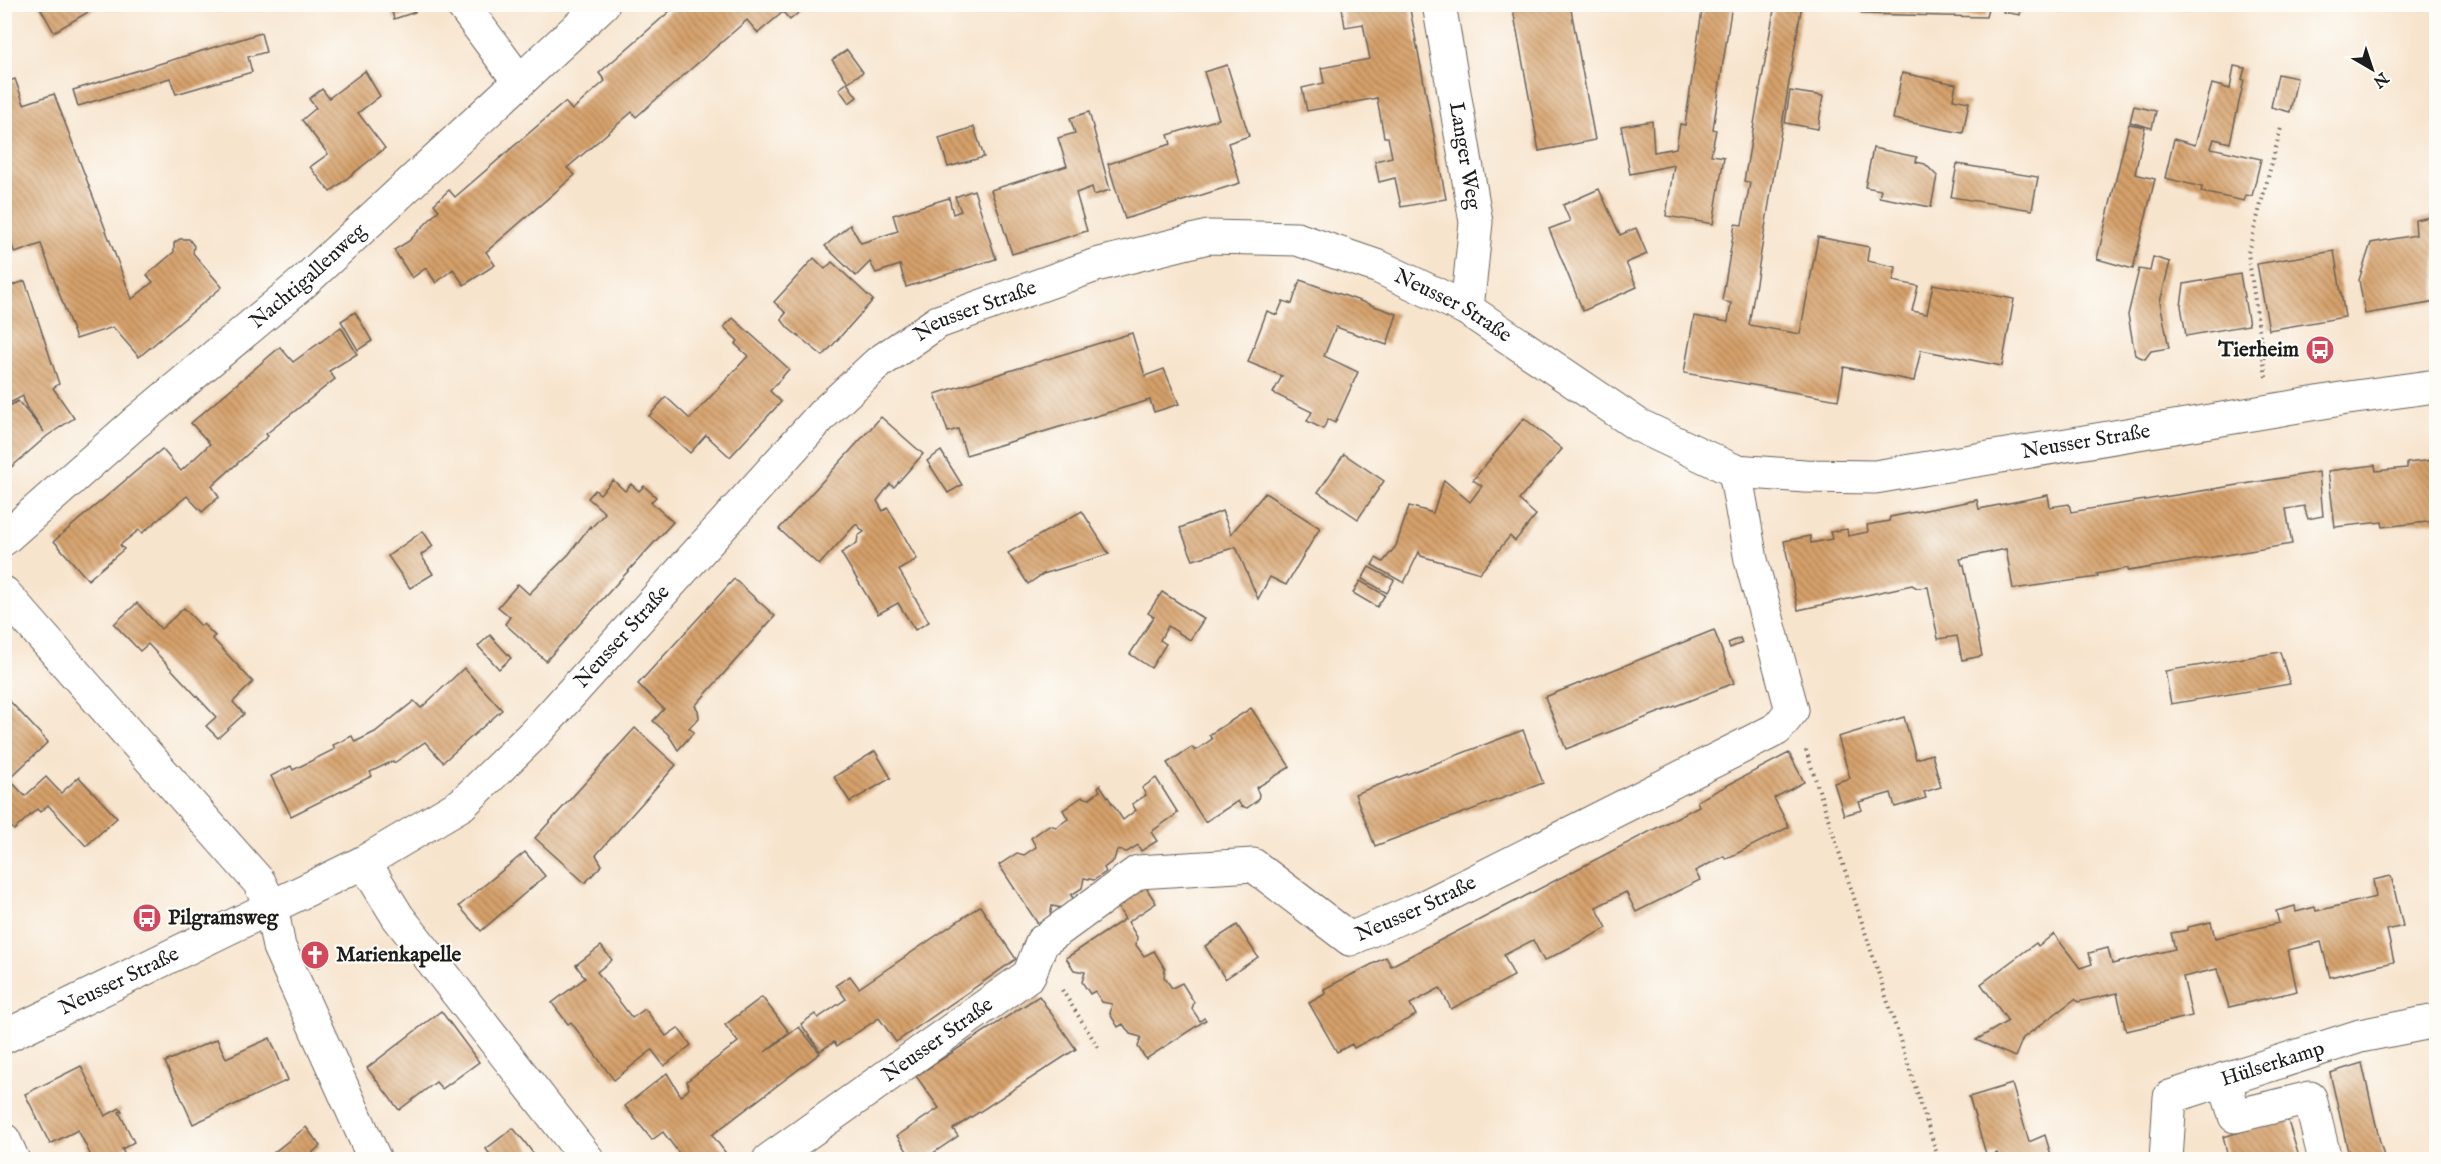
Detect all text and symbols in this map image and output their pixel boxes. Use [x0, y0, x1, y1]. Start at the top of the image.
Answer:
north arrow [2342, 39, 2402, 99]
text: N [2368, 66, 2393, 91]
street label: Langer Weg [1442, 100, 1487, 212]
street label: Nachtigallenweg [244, 217, 372, 335]
street label: Neusser Straße [1390, 263, 1517, 349]
street label: Neusser Straße [908, 274, 1040, 348]
bus stop icon: Tierheim [2304, 334, 2336, 366]
place label: Tierheim [2217, 337, 2300, 364]
street label: Neusser Straße [2019, 418, 2153, 466]
street label: Neusser Straße [569, 579, 676, 694]
street label: Neusser Straße [1351, 869, 1481, 948]
bus stop icon: Pilgramsweg [131, 902, 163, 934]
place label: Pilgramsweg [168, 905, 279, 932]
church icon: Marienkapelle [299, 939, 331, 971]
street label: Neusser Straße [55, 940, 184, 1022]
place label: Marienkapelle [336, 942, 462, 969]
street label: Neusser Straße [877, 991, 999, 1089]
street label: Hülserkamp [2218, 1035, 2328, 1093]

